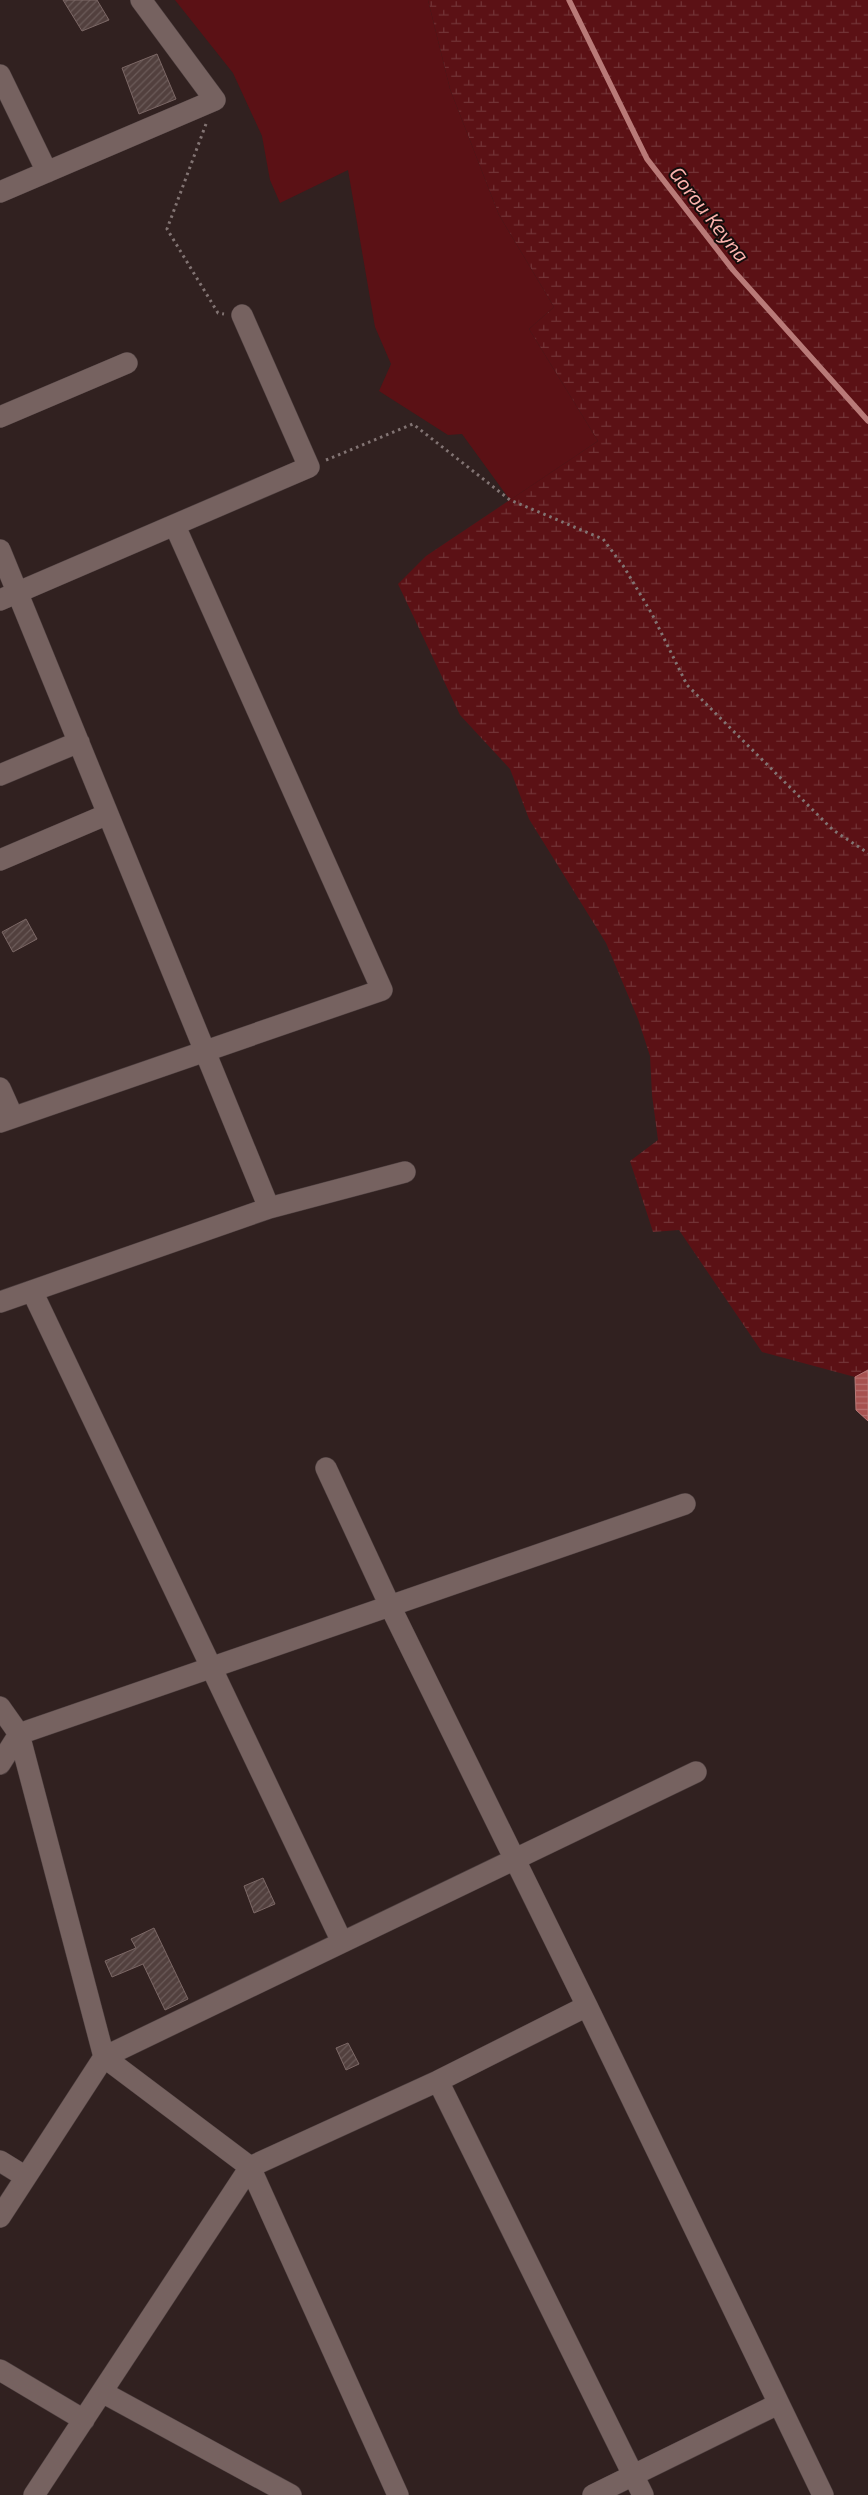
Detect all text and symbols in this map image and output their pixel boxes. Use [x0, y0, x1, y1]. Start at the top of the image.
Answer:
water label: Gorou Keyna [664, 161, 755, 267]

